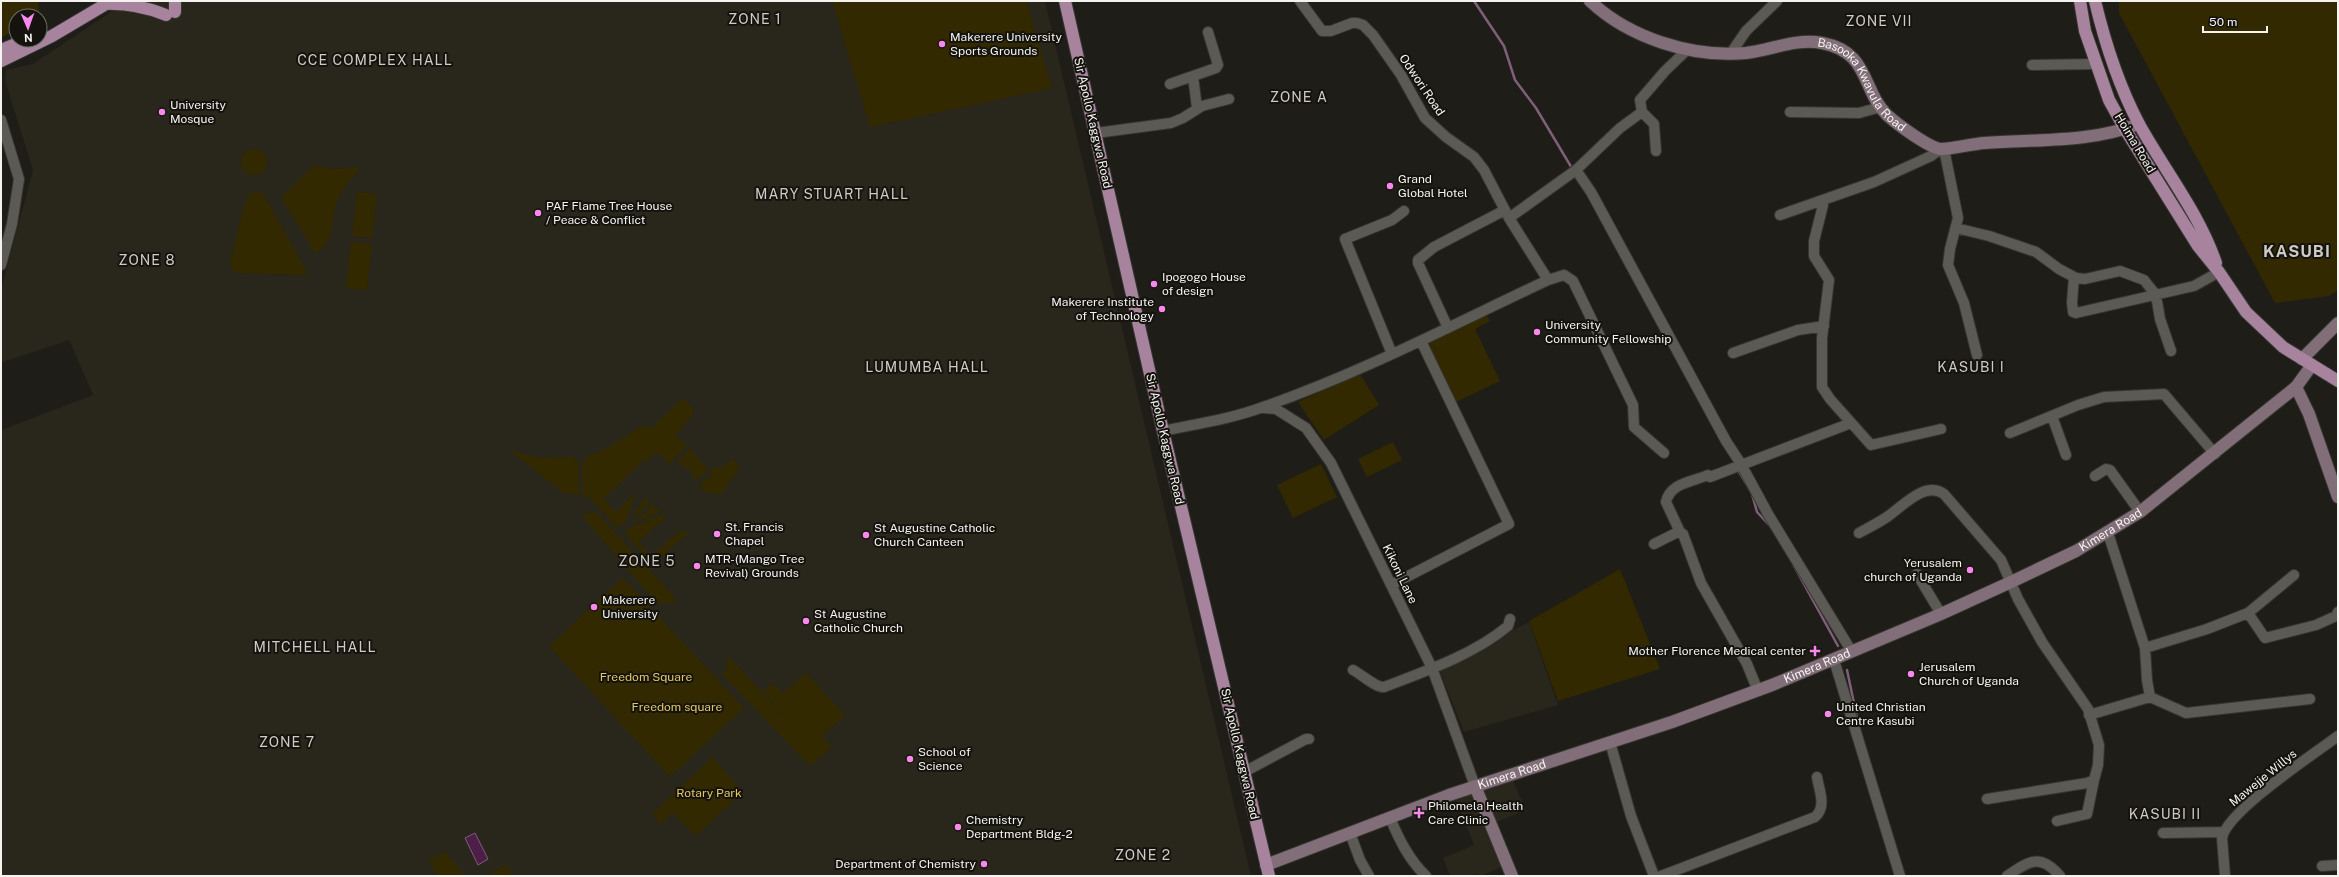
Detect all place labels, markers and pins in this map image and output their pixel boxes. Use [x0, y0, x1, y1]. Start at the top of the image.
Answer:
place label: Makerere University Sports Grounds [950, 30, 1062, 58]
marker: Makerere University Sports Grounds [937, 39, 947, 49]
place label: University Mosque [170, 98, 226, 126]
marker: University Mosque [157, 107, 167, 117]
place label: Grand Global Hotel [1398, 172, 1468, 200]
marker: Grand Global Hotel [1385, 181, 1395, 191]
place label: PAF Flame Tree House / Peace & Conflict [546, 199, 673, 227]
marker: PAF Flame Tree House / Peace & Conflict [533, 208, 543, 218]
place label: Ipogogo House of design [1162, 270, 1246, 298]
marker: Ipogogo House of design [1149, 279, 1159, 289]
place label: Makerere Institute of Technology [1051, 295, 1155, 323]
marker: Makerere Institute of Technology [1157, 304, 1167, 314]
place label: University Community Fellowship [1545, 318, 1671, 346]
marker: University Community Fellowship [1532, 327, 1542, 337]
place label: St. Francis Chapel [725, 520, 784, 548]
place label: St Augustine Catholic Church Canteen [874, 521, 995, 549]
marker: St. Francis Chapel [712, 529, 722, 539]
marker: St Augustine Catholic Church Canteen [861, 530, 871, 540]
place label: MTR-(Mango Tree Revival) Grounds [705, 552, 805, 580]
place label: Yerusalem church of Uganda [1864, 556, 1962, 584]
marker: MTR-(Mango Tree Revival) Grounds [692, 561, 702, 571]
marker: Yerusalem church of Uganda [1965, 565, 1975, 575]
place label: Makerere University [602, 593, 658, 621]
marker: Makerere University [589, 602, 599, 612]
place label: St Augustine Catholic Church [814, 607, 903, 635]
marker: St Augustine Catholic Church [801, 616, 811, 626]
place label: Mother Florence Medical center [1628, 644, 1806, 658]
marker: Mother Florence Medical center [1809, 645, 1821, 657]
place label: Jerusalem Church of Uganda [1919, 660, 2019, 688]
marker: Jerusalem Church of Uganda [1906, 669, 1916, 679]
place label: United Christian Centre Kasubi [1836, 700, 1926, 728]
marker: United Christian Centre Kasubi [1823, 709, 1833, 719]
place label: School of Science [918, 745, 971, 773]
marker: School of Science [905, 754, 915, 764]
place label: Philomela Health Care Clinic [1428, 799, 1523, 827]
marker: Philomela Health Care Clinic [1413, 807, 1425, 819]
place label: Chemistry Department Bldg-2 [966, 813, 1073, 841]
marker: Chemistry Department Bldg-2 [953, 822, 963, 832]
place label: Department of Chemistry [835, 857, 977, 871]
marker: Department of Chemistry [979, 859, 989, 869]

